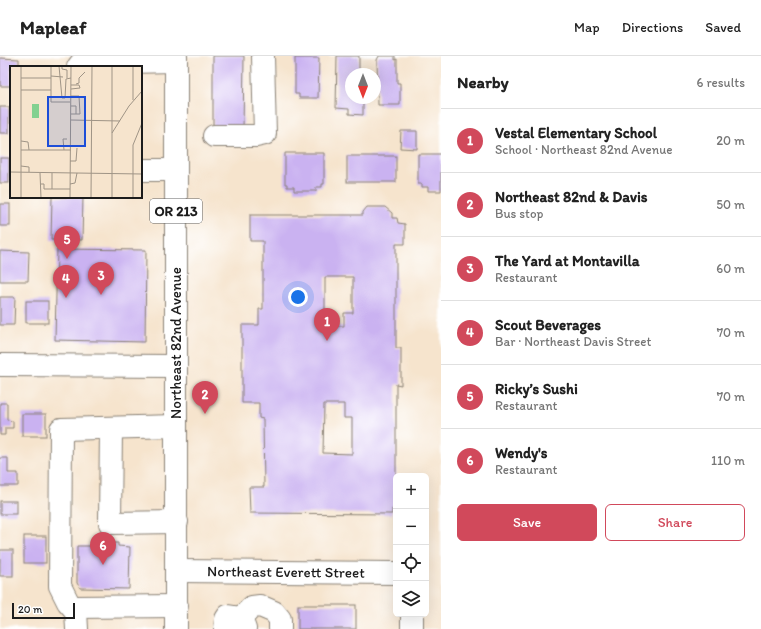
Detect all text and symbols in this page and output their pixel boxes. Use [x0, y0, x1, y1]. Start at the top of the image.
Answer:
text: Mapleaf [20, 16, 86, 39]
text: Map [574, 19, 600, 36]
text: Directions [622, 19, 683, 36]
text: Saved [705, 19, 741, 36]
inset map [10, 66, 142, 198]
north arrow [345, 68, 381, 104]
text: Nearby [457, 72, 509, 92]
text: 6 results [697, 75, 745, 90]
text: Vestal Elementary School [495, 124, 657, 142]
text: 1 [467, 133, 473, 148]
text: 20 m [716, 133, 745, 148]
text: School · Northeast 82nd Avenue [495, 142, 673, 157]
text: Northeast 82nd & Davis [495, 188, 648, 206]
text: 2 [467, 197, 473, 212]
text: 50 m [716, 197, 745, 212]
road number: OR 213 [150, 199, 202, 223]
text: Bus stop [495, 206, 543, 221]
pin: 5 [54, 226, 80, 259]
text: The Yard at Montavilla [495, 252, 639, 270]
text: 3 [466, 261, 474, 276]
text: 60 m [716, 261, 745, 276]
pin: 3 [88, 262, 114, 295]
pin: 4 [53, 265, 79, 298]
street label: Northeast 82nd Avenue [167, 267, 185, 419]
text: Restaurant [495, 270, 557, 285]
your location [288, 287, 308, 307]
pin: 1 [314, 308, 340, 341]
text: Scout Beverages [495, 316, 601, 334]
text: 4 [466, 325, 474, 340]
text: 70 m [717, 325, 745, 340]
text: Bar · Northeast Davis Street [495, 334, 651, 349]
text: Ricky’s Sushi [495, 380, 578, 398]
pin: 2 [192, 381, 218, 414]
text: 5 [467, 389, 473, 404]
text: 70 m [717, 389, 745, 404]
text: Restaurant [495, 398, 557, 413]
text: Wendy's [495, 444, 548, 462]
text: 6 [467, 453, 473, 468]
text: 110 m [711, 453, 745, 468]
text: Restaurant [495, 462, 557, 477]
map controls [393, 473, 429, 617]
button: + [393, 473, 429, 509]
button: Save [457, 504, 597, 541]
button: Share [605, 504, 745, 541]
button: − [393, 509, 429, 545]
pin: 6 [90, 532, 116, 565]
button: locate [393, 545, 429, 581]
street label: Northeast Everett Street [207, 562, 365, 582]
button: layers [393, 581, 429, 617]
scale bar [12, 601, 75, 620]
text: 20 m [18, 603, 42, 616]

